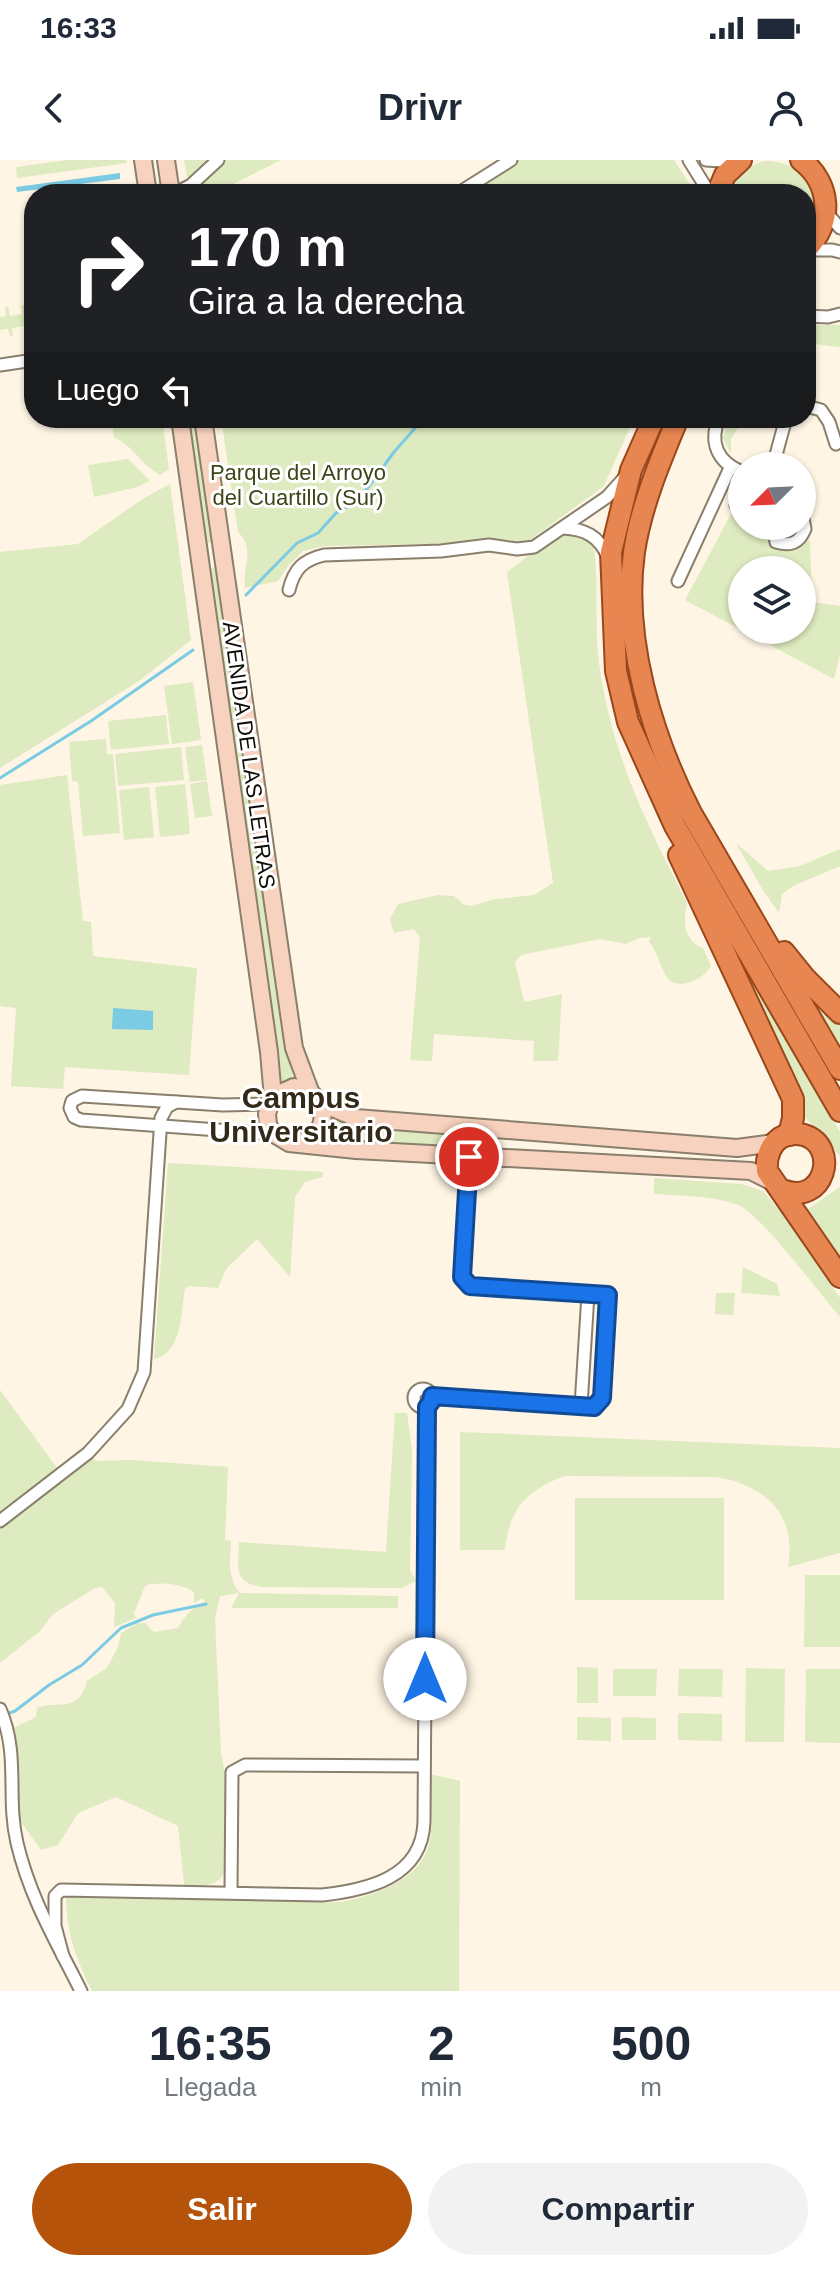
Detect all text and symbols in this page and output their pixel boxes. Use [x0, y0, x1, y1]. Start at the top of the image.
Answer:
text: 16:33 [40, 11, 117, 44]
icon: back [32, 86, 76, 130]
icon: person [764, 86, 808, 130]
text: Drivr [378, 87, 462, 128]
text: 170 m [188, 215, 347, 278]
icon: right [56, 216, 160, 320]
text: Gira a la derecha [188, 281, 464, 322]
icon: left [155, 368, 199, 412]
text: Luego [56, 373, 139, 406]
north arrow [728, 452, 816, 540]
map controls [728, 452, 816, 644]
park label: Parque del Arroyo del Cuartillo (Sur) [210, 460, 386, 510]
button: layers [728, 556, 816, 644]
street label: AVENIDA DE LAS LETRAS [218, 620, 280, 890]
district label: Campus Universitario [209, 1081, 393, 1148]
pin [435, 1123, 503, 1191]
icon: arrive [447, 1135, 491, 1179]
position arrow [383, 1637, 467, 1721]
text: 16:35 [149, 2017, 272, 2070]
text: 2 [428, 2017, 455, 2070]
text: 500 [611, 2017, 691, 2070]
text: Llegada [164, 2072, 256, 2102]
text: min [420, 2072, 462, 2102]
text: m [640, 2072, 662, 2102]
button: Salir [32, 2163, 412, 2255]
button: Compartir [428, 2163, 808, 2255]

